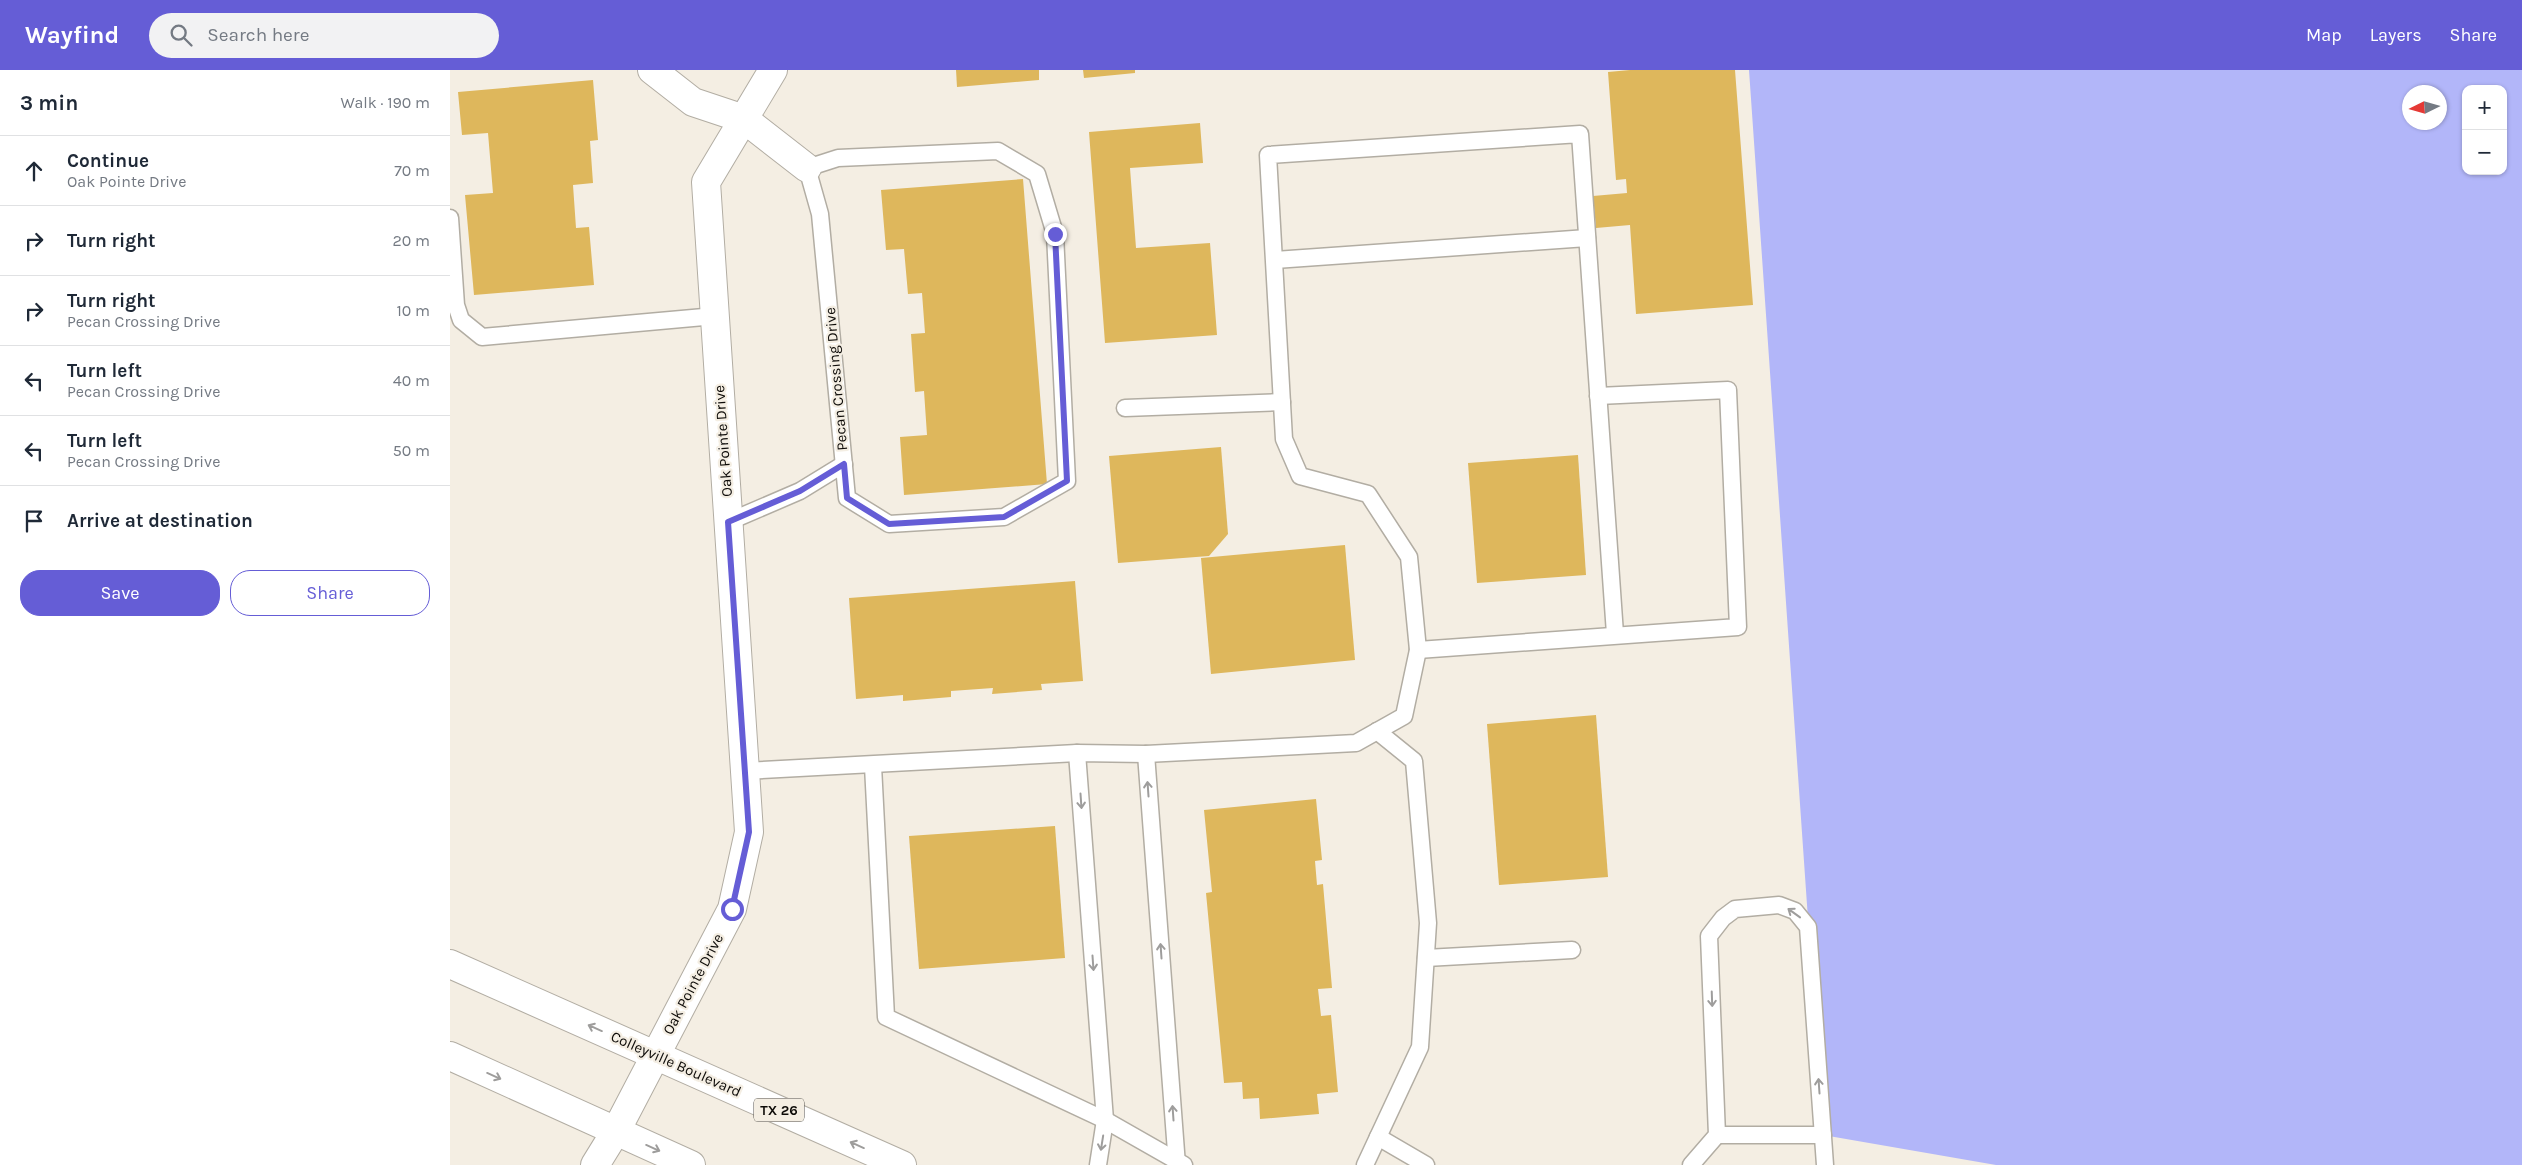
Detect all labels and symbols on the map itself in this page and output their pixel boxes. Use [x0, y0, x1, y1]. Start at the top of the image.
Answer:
north arrow [2402, 85, 2447, 130]
route end [1044, 223, 1067, 246]
street label: Pecan Crossing Drive [821, 307, 851, 451]
street label: Oak Pointe Drive [710, 385, 736, 497]
one-way arrow [1144, 782, 1153, 798]
one-way arrow [1076, 793, 1085, 809]
route start [721, 898, 744, 921]
one-way arrow [1787, 908, 1801, 918]
street label: Oak Pointe Drive [659, 930, 727, 1038]
one-way arrow [1156, 944, 1166, 960]
one-way arrow [1089, 955, 1098, 971]
one-way arrow [1707, 991, 1716, 1007]
one-way arrow [588, 1022, 603, 1032]
street label: Colleyville Boulevard [608, 1027, 744, 1101]
one-way arrow [486, 1071, 501, 1081]
one-way arrow [1815, 1078, 1824, 1094]
road number: TX 26 [754, 1098, 804, 1122]
one-way arrow [1169, 1106, 1178, 1122]
one-way arrow [1096, 1134, 1106, 1150]
one-way arrow [850, 1140, 865, 1149]
one-way arrow [646, 1143, 661, 1153]

